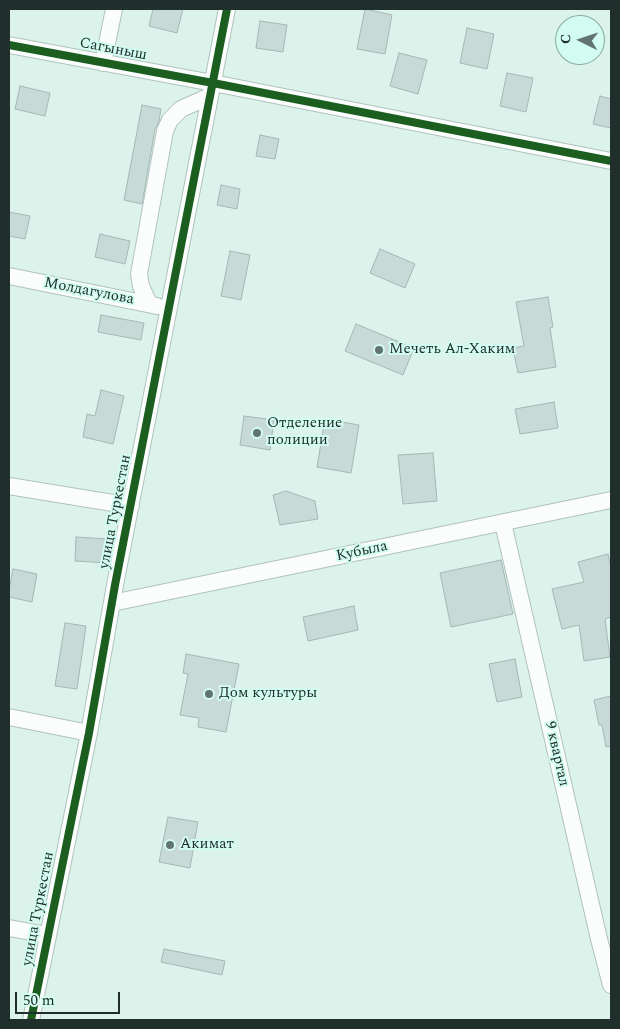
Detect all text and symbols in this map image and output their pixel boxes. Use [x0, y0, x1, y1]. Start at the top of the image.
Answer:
north arrow [555, 15, 605, 65]
text: С [555, 33, 576, 45]
street label: Сагыныш [78, 35, 148, 65]
street label: Молдагулова [42, 274, 136, 310]
place label: Мечеть Ал-Хаким [389, 341, 515, 359]
marker: Мечеть Ал-Хаким [373, 344, 385, 356]
place label: Отделение полиции [267, 415, 342, 450]
marker: Отделение полиции [251, 427, 263, 439]
street label: улица Туркестан [96, 453, 136, 571]
street label: Кубыла [335, 538, 389, 566]
place label: Дом культуры [219, 685, 317, 703]
marker: Дом культуры [203, 688, 215, 700]
street label: 9 квартал [540, 720, 572, 788]
place label: Акимат [180, 836, 234, 854]
marker: Акимат [164, 839, 176, 851]
street label: улица Туркестан [19, 850, 59, 968]
scale bar [18, 982, 122, 1014]
text: 50 m [23, 989, 55, 1012]

